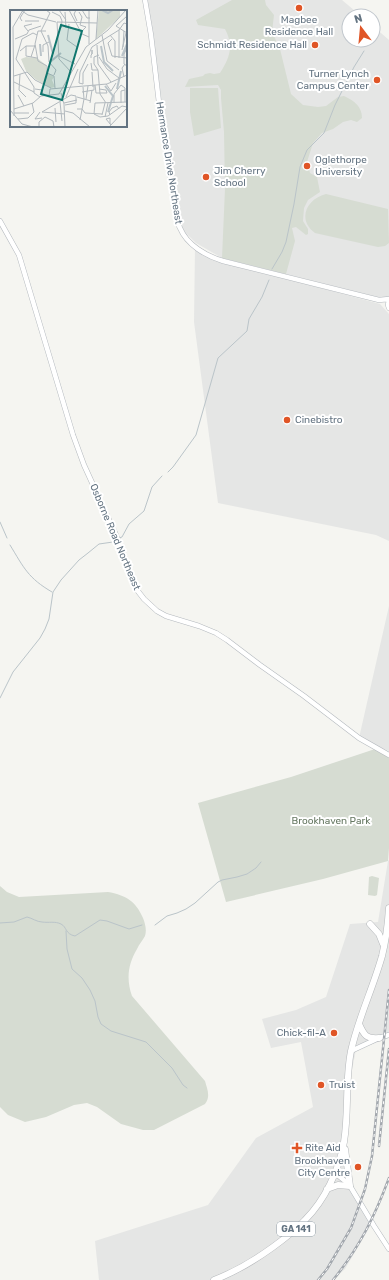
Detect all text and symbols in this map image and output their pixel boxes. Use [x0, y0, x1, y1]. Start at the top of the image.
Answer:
marker: Magbee Residence Hall [294, 3, 304, 13]
north arrow [341, 8, 381, 48]
inset map [10, 10, 127, 127]
text: N [353, 12, 364, 26]
place label: Magbee Residence Hall [265, 14, 333, 38]
place label: Schmidt Residence Hall [197, 39, 307, 51]
marker: Schmidt Residence Hall [310, 40, 320, 50]
place label: Turner Lynch Campus Center [297, 68, 369, 92]
marker: Turner Lynch Campus Center [372, 75, 382, 85]
street label: Hermance Drive Northeast [153, 101, 185, 225]
place label: Oglethorpe University [315, 154, 367, 178]
marker: Oglethorpe University [302, 161, 312, 171]
place label: Jim Cherry School [214, 165, 266, 189]
marker: Jim Cherry School [201, 172, 211, 182]
place label: Cinebistro [295, 414, 343, 426]
marker: Cinebistro [282, 415, 292, 425]
street label: Osborne Road Northeast [87, 482, 143, 592]
park label: Brookhaven Park [292, 815, 371, 827]
place label: Chick-fil-A [277, 1027, 326, 1039]
marker: Chick-fil-A [329, 1028, 339, 1038]
place label: Truist [329, 1079, 355, 1091]
marker: Truist [316, 1080, 326, 1090]
place label: Rite Aid [305, 1142, 341, 1154]
marker: Rite Aid [292, 1143, 302, 1153]
place label: Brookhaven City Centre [294, 1155, 350, 1179]
marker: Brookhaven City Centre [353, 1162, 363, 1172]
road number: GA 141 [277, 1222, 315, 1236]

